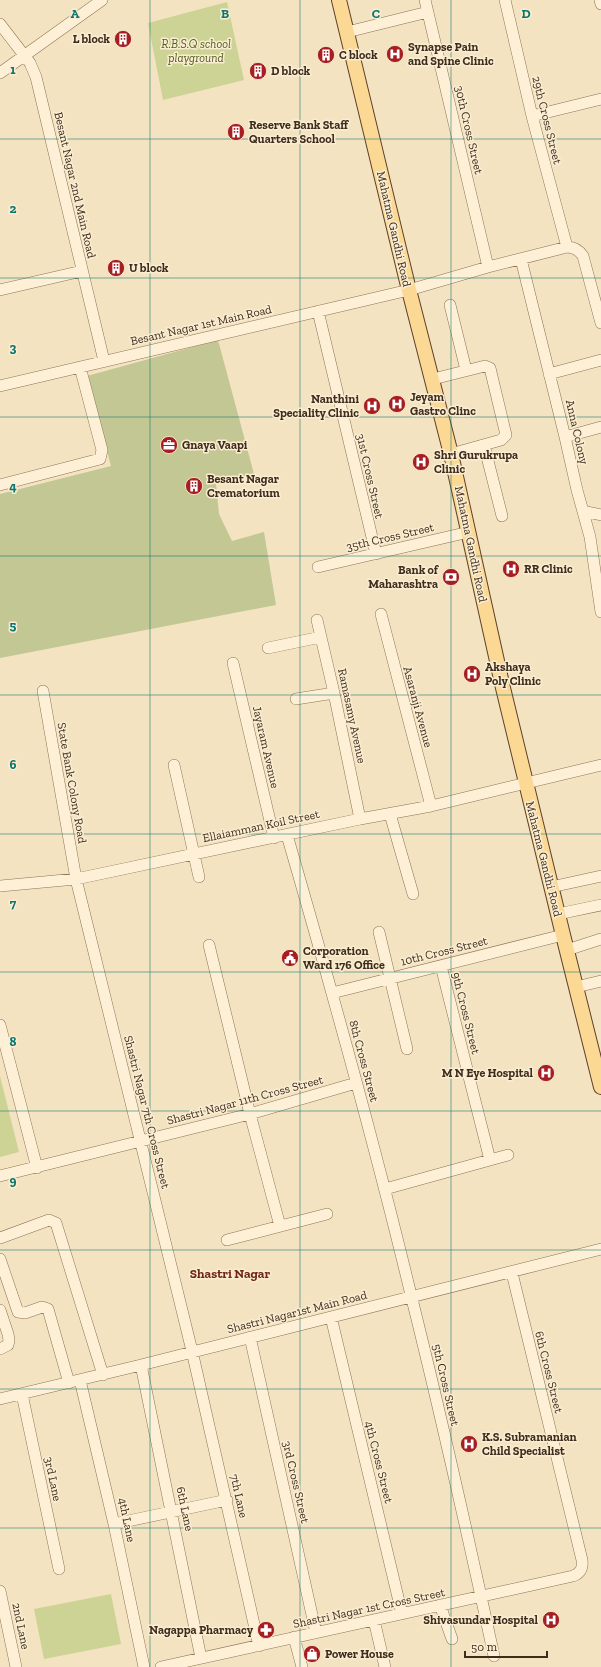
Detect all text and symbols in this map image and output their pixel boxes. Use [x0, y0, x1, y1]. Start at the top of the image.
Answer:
text: A [71, 6, 80, 21]
text: B [221, 6, 229, 21]
text: C [372, 6, 380, 21]
text: D [521, 6, 531, 21]
building icon: L block [113, 29, 133, 49]
place label: L block [73, 32, 110, 46]
park label: R.B.S.Q school playground [161, 37, 231, 65]
place label: Synapse Pain and Spine Clinic [408, 40, 494, 68]
hospital icon: Synapse Pain and Spine Clinic [385, 44, 405, 64]
building icon: C block [316, 45, 336, 65]
place label: C block [339, 48, 378, 62]
building icon: D block [248, 61, 268, 81]
text: 1 [10, 62, 16, 77]
place label: D block [271, 64, 311, 78]
street label: 29th Cross Street [529, 75, 565, 166]
street label: 30th Cross Street [452, 84, 486, 176]
street label: Besant Nagar 2nd Main Road [51, 110, 99, 260]
place label: Reserve Bank Staff Quarters School [249, 118, 349, 146]
building icon: Reserve Bank Staff Quarters School [226, 122, 246, 142]
street label: Mahatma Gandhi Road [374, 170, 414, 289]
text: 2 [10, 201, 17, 216]
building icon: U block [106, 258, 126, 278]
place label: U block [129, 261, 169, 275]
street label: Besant Nagar 1st Main Road [129, 302, 273, 348]
text: 3 [10, 340, 17, 355]
place label: Jeyam Gastro Clinc [410, 390, 476, 418]
place label: Nanthini Speciality Clinic [273, 392, 359, 420]
hospital icon: Jeyam Gastro Clinc [387, 394, 407, 414]
hospital icon: Nanthini Speciality Clinic [362, 396, 382, 416]
street label: Anna Colony [563, 398, 591, 467]
street label: 31st Cross Street [353, 432, 387, 520]
office icon: Gnaya Vaapi [159, 435, 179, 455]
place label: Gnaya Vaapi [182, 438, 248, 452]
place label: Shri Gurukrupa Clinic [434, 448, 518, 476]
hospital icon: Shri Gurukrupa Clinic [411, 452, 431, 472]
place label: Besant Nagar Crematorium [207, 472, 280, 500]
building icon: Besant Nagar Crematorium [184, 476, 204, 496]
text: 4 [9, 479, 17, 494]
street label: Mahatma Gandhi Road [452, 485, 490, 604]
street label: 35th Cross Street [345, 520, 436, 554]
hospital icon: RR Clinic [501, 559, 521, 579]
place label: RR Clinic [524, 562, 573, 576]
place label: Bank of Maharashtra [368, 563, 440, 591]
bank icon: Bank of Maharashtra [441, 567, 461, 587]
text: 5 [10, 618, 17, 633]
place label: Akshaya Poly Clinic [485, 660, 541, 688]
hospital icon: Akshaya Poly Clinic [462, 664, 482, 684]
street label: Asaranji Avenue [399, 665, 436, 750]
street label: Ramasamy Avenue [335, 667, 369, 765]
street label: Jayaram Avenue [250, 704, 282, 790]
street label: State Bank Colony Road [54, 721, 90, 845]
text: 6 [10, 757, 17, 772]
street label: Mahatma Gandhi Road [523, 800, 565, 918]
street label: Ellaiamman Koil Street [201, 807, 321, 845]
text: 7 [10, 896, 17, 911]
street label: 10th Cross Street [399, 933, 489, 969]
place label: Corporation Ward 176 Office [303, 944, 385, 972]
public building icon: Corporation Ward 176 Office [280, 948, 300, 968]
street label: 9th Cross Street [449, 971, 483, 1056]
street label: 8th Cross Street [346, 1019, 382, 1104]
text: 8 [9, 1034, 17, 1049]
street label: Shastri Nagar 7th Cross Street [121, 1034, 173, 1191]
hospital icon: M N Eye Hospital [536, 1063, 556, 1083]
place label: M N Eye Hospital [442, 1066, 534, 1080]
street label: Shastri Nagar 11th Cross Street [165, 1072, 325, 1128]
text: 9 [10, 1173, 17, 1188]
district label: Shastri Nagar [190, 1266, 270, 1281]
street label: Shastri Nagar1st Main Road [226, 1288, 369, 1336]
street label: 6th Cross Street [532, 1330, 566, 1415]
street label: 5th Cross Street [430, 1343, 462, 1428]
street label: 4th Cross Street [362, 1420, 396, 1505]
place label: K.S. Subramanian Child Specialist [482, 1430, 577, 1458]
hospital icon: K.S. Subramanian Child Specialist [459, 1434, 479, 1454]
street label: 3rd Cross Street [280, 1439, 312, 1525]
street label: 3rd Lane [41, 1455, 65, 1503]
street label: 7th Lane [227, 1473, 251, 1519]
street label: 6th Lane [173, 1486, 197, 1533]
street label: 4th Lane [115, 1496, 139, 1544]
street label: Shastri Nagar 1st Cross Street [292, 1585, 447, 1631]
street label: 2nd Lane [9, 1601, 33, 1651]
hospital icon: Shivasundar Hospital [541, 1610, 561, 1630]
place label: Shivasundar Hospital [423, 1613, 539, 1627]
pharmacy icon: Nagappa Pharmacy [256, 1620, 276, 1640]
place label: Nagappa Pharmacy [149, 1623, 254, 1637]
scale bar [465, 1633, 547, 1659]
text: 50 m [471, 1640, 498, 1654]
shop icon: Power House [302, 1644, 322, 1664]
place label: Power House [325, 1647, 394, 1661]

